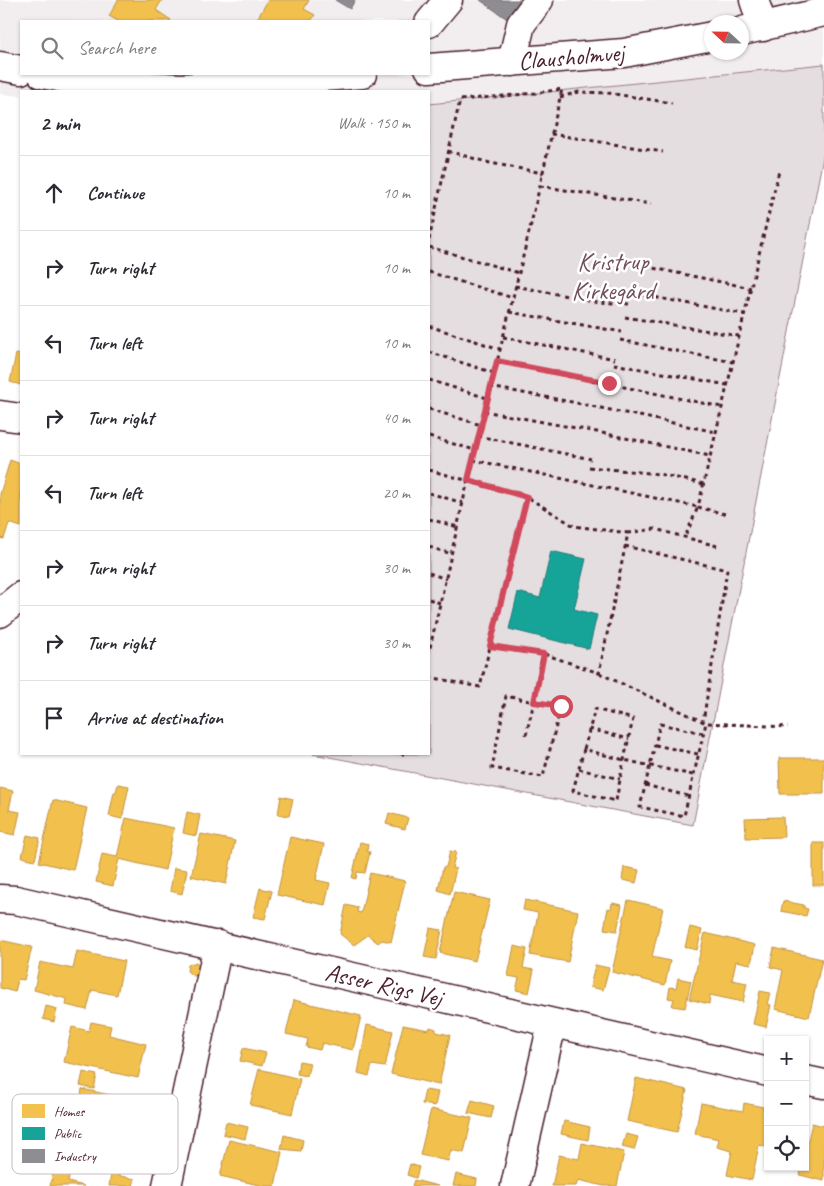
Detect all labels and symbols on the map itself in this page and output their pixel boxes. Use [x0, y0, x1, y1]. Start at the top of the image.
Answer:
north arrow [704, 15, 749, 60]
street label: Clausholmvej [517, 36, 628, 78]
park label: Kristrup Kirkegård [572, 246, 658, 307]
route end [598, 372, 621, 395]
route start [550, 695, 573, 718]
street label: Asser Rigs Vej [322, 956, 448, 1015]
legend [12, 1094, 178, 1174]
text: Homes [54, 1103, 85, 1120]
text: Public [54, 1125, 82, 1142]
text: Industry [54, 1148, 97, 1165]

